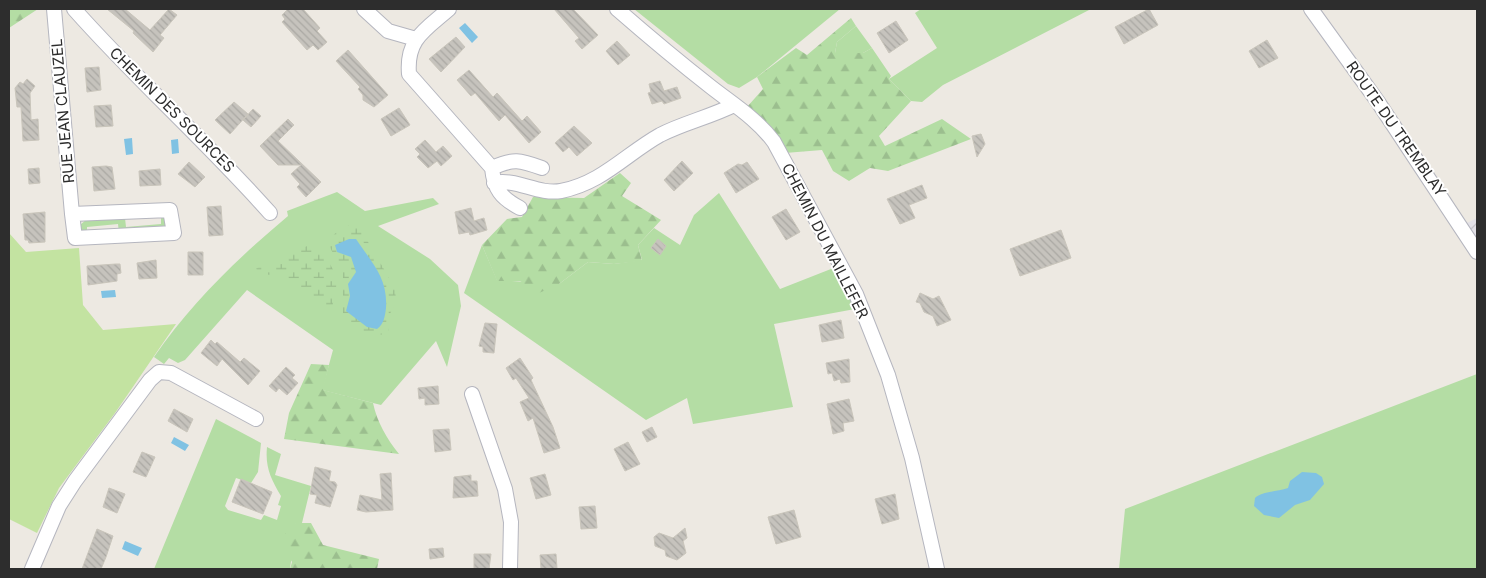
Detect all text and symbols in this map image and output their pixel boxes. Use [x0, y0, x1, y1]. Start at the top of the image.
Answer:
street label: RUE JEAN CLAUZEL [47, 38, 78, 184]
street label: CHEMIN DES SOURCES [106, 43, 239, 176]
street label: ROUTE DU TREMBLAY [1342, 57, 1450, 200]
street label: CHEMIN DU MAILLEFER [778, 160, 873, 322]

